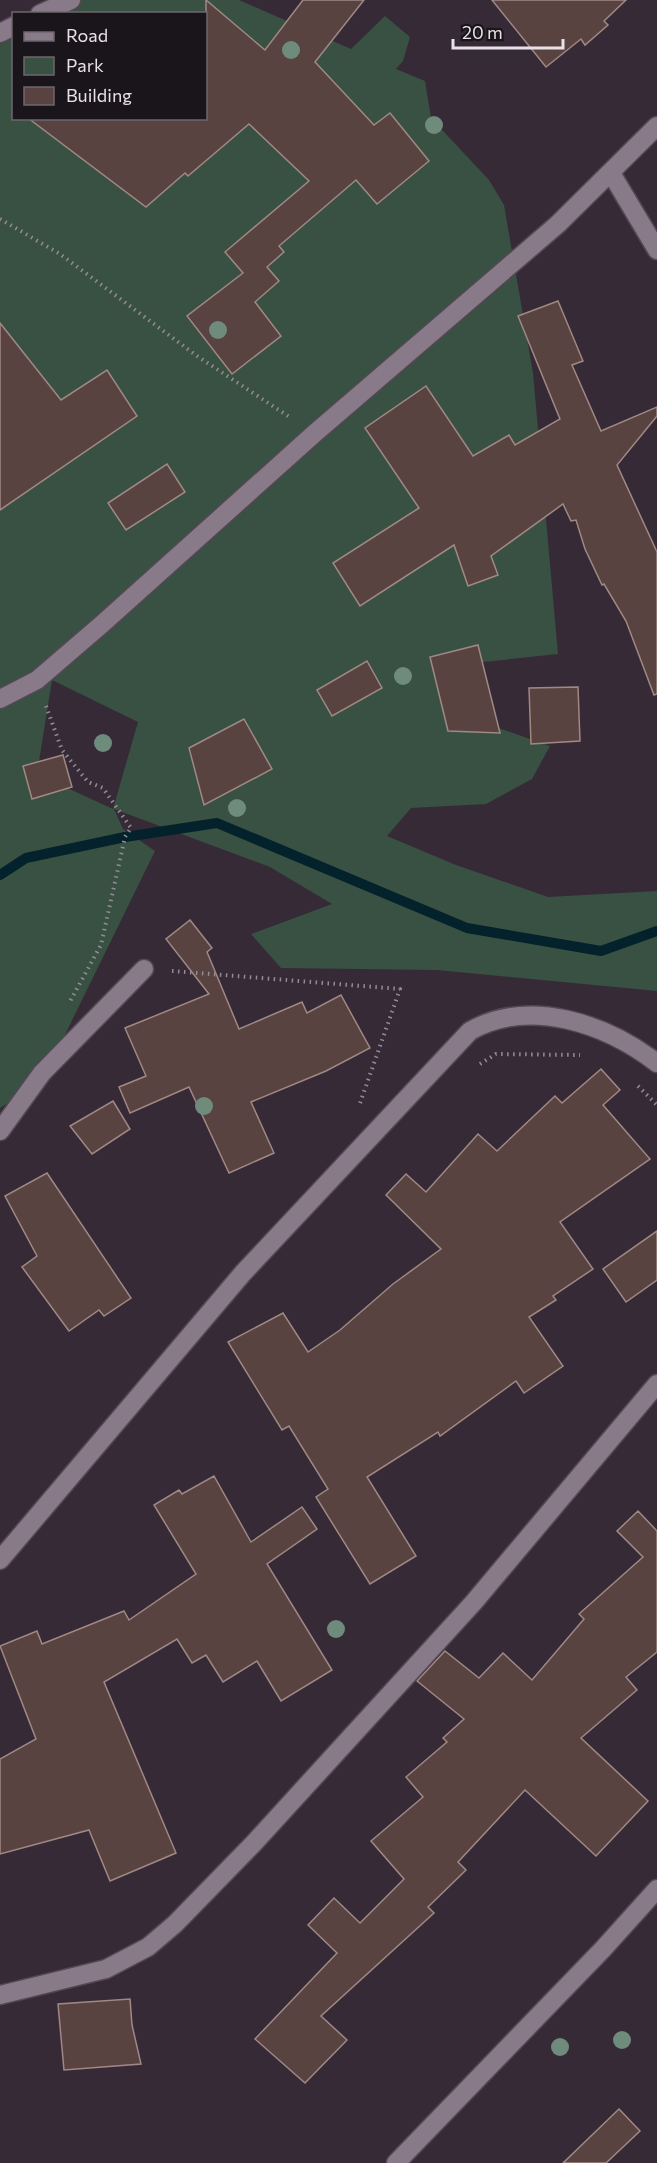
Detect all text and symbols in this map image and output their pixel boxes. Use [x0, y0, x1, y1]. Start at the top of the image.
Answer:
legend [12, 12, 207, 120]
scale bar [453, 12, 562, 50]
text: 20 m [462, 21, 503, 43]
text: Road [66, 24, 108, 46]
text: Park [66, 54, 104, 76]
text: Building [66, 84, 132, 106]

